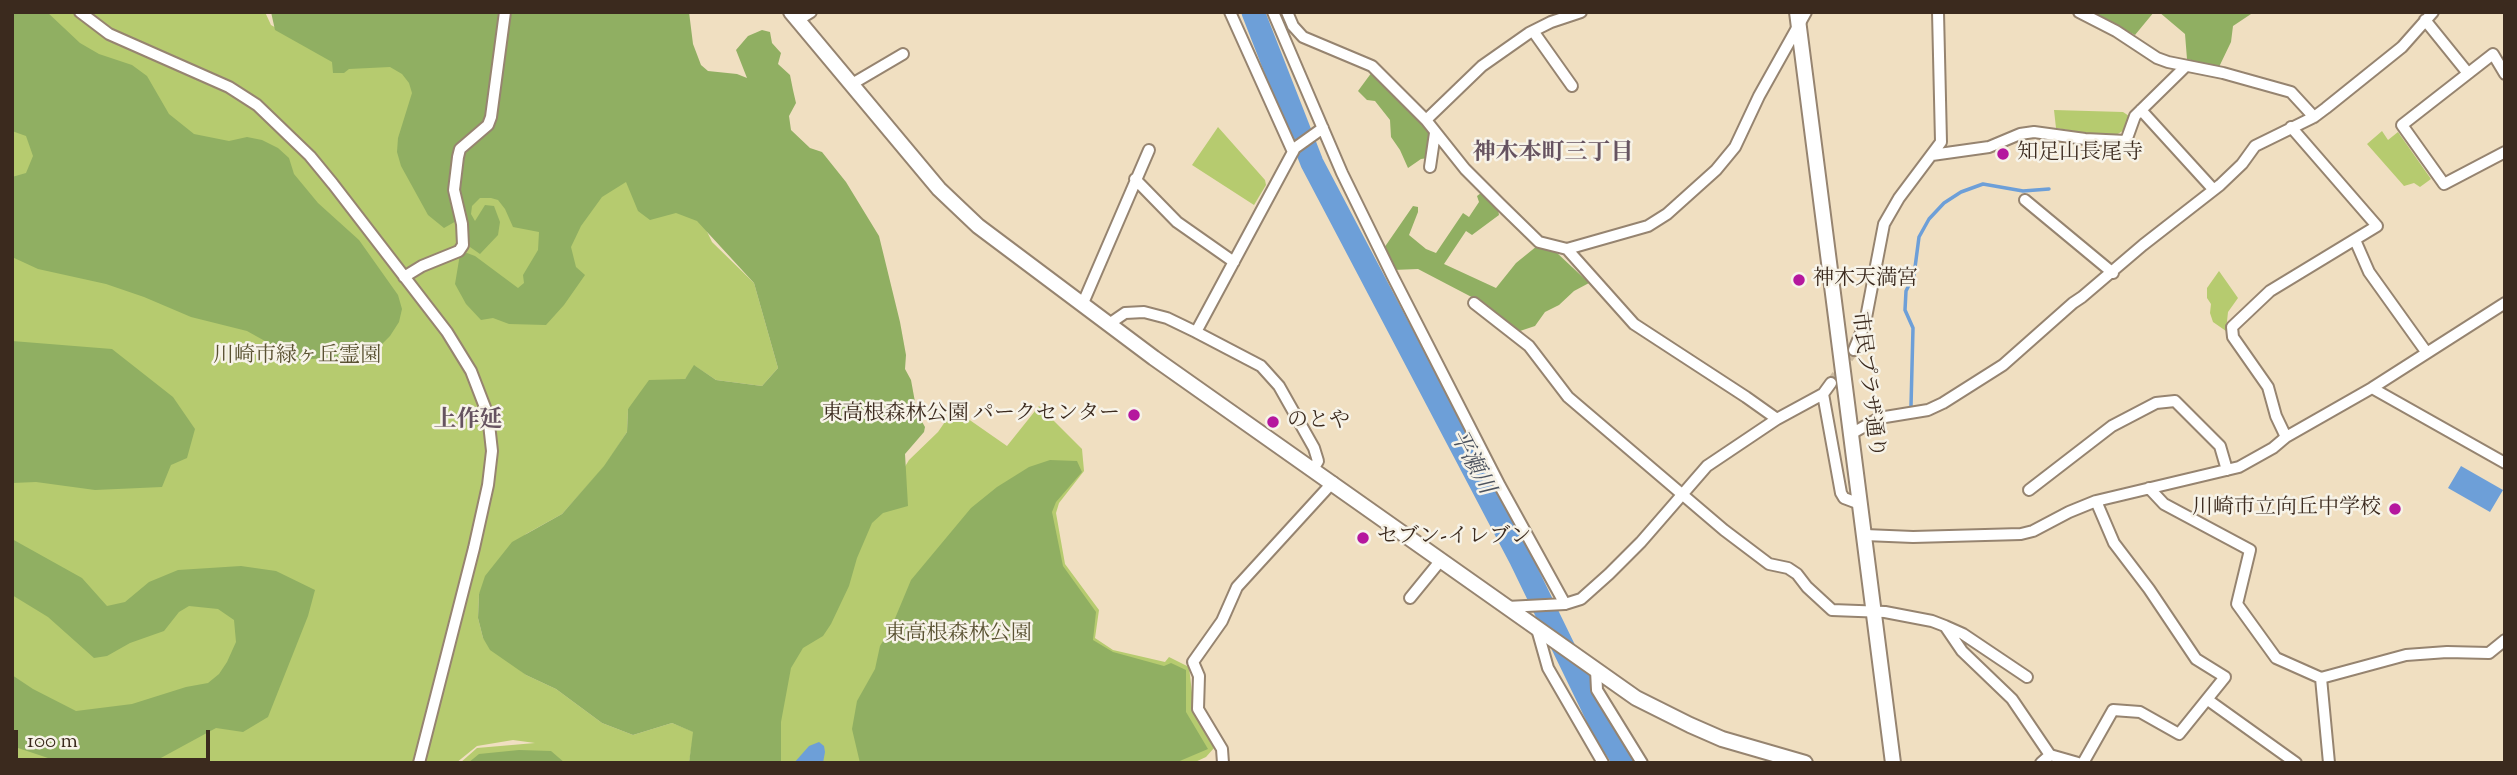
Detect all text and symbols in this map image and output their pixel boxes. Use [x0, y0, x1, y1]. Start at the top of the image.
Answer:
district label: 神木本町三丁目 [1473, 141, 1633, 169]
place label: 知足山長尾寺 [2017, 141, 2143, 167]
marker: 知足山長尾寺 [1995, 146, 2011, 162]
place label: 神木天満宮 [1813, 267, 1918, 293]
marker: 神木天満宮 [1791, 272, 1807, 288]
street label: 市民プラザ通り [1845, 311, 1887, 459]
park label: 川崎市緑ヶ丘霊園 [213, 344, 381, 370]
place label: 東高根森林公園 パークセンター [822, 402, 1120, 428]
marker: 東高根森林公園 パークセンター [1126, 407, 1142, 423]
district label: 上作延 [434, 408, 502, 436]
place label: のとや [1287, 409, 1350, 435]
marker: のとや [1265, 414, 1281, 430]
water label: 平瀬川 [1442, 426, 1498, 500]
place label: 川崎市立向丘中学校 [2192, 496, 2381, 522]
marker: 川崎市立向丘中学校 [2387, 501, 2403, 517]
place label: セブン-イレブン [1377, 525, 1531, 551]
marker: セブン-イレブン [1355, 530, 1371, 546]
park label: 東高根森林公園 [885, 622, 1031, 648]
scale bar [18, 716, 214, 760]
text: 100 m [27, 727, 78, 757]

